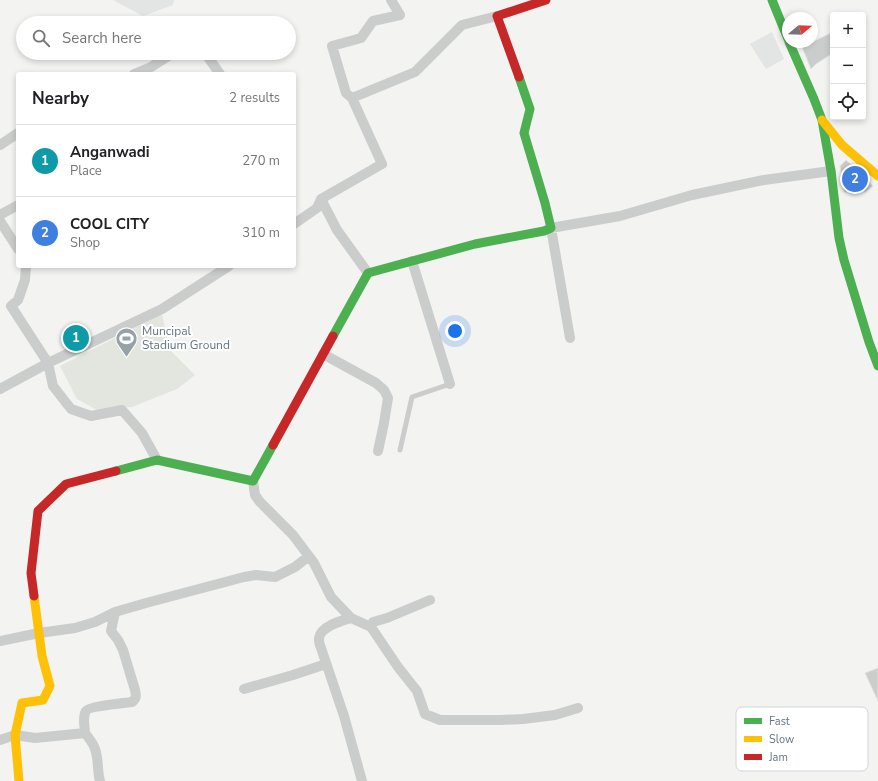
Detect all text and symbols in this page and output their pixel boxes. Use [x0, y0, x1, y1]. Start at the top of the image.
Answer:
north arrow [782, 12, 818, 48]
map controls [830, 12, 866, 120]
button: + [830, 12, 866, 48]
search box [16, 16, 296, 60]
icon: search [30, 27, 52, 49]
text: Search here [62, 28, 142, 48]
button: − [830, 48, 866, 84]
button: locate [830, 84, 866, 120]
text: Nearby [32, 87, 89, 110]
text: 2 results [229, 89, 280, 107]
text: Anganwadi [70, 142, 150, 162]
text: 1 [41, 152, 49, 170]
text: 270 m [242, 152, 280, 170]
text: Place [70, 162, 102, 180]
pin: 2 [842, 164, 868, 194]
text: COOL CITY [70, 214, 149, 234]
text: 2 [41, 224, 49, 242]
text: 310 m [242, 224, 280, 242]
text: Shop [70, 234, 100, 252]
your location [445, 321, 465, 341]
pin: 1 [63, 323, 89, 353]
place label: Muncipal Stadium Ground [142, 323, 230, 353]
sports icon: Muncipal Stadium Ground [114, 325, 140, 358]
legend [736, 707, 868, 771]
text: Fast [769, 714, 790, 729]
text: Slow [769, 732, 794, 747]
text: Jam [768, 750, 788, 765]

